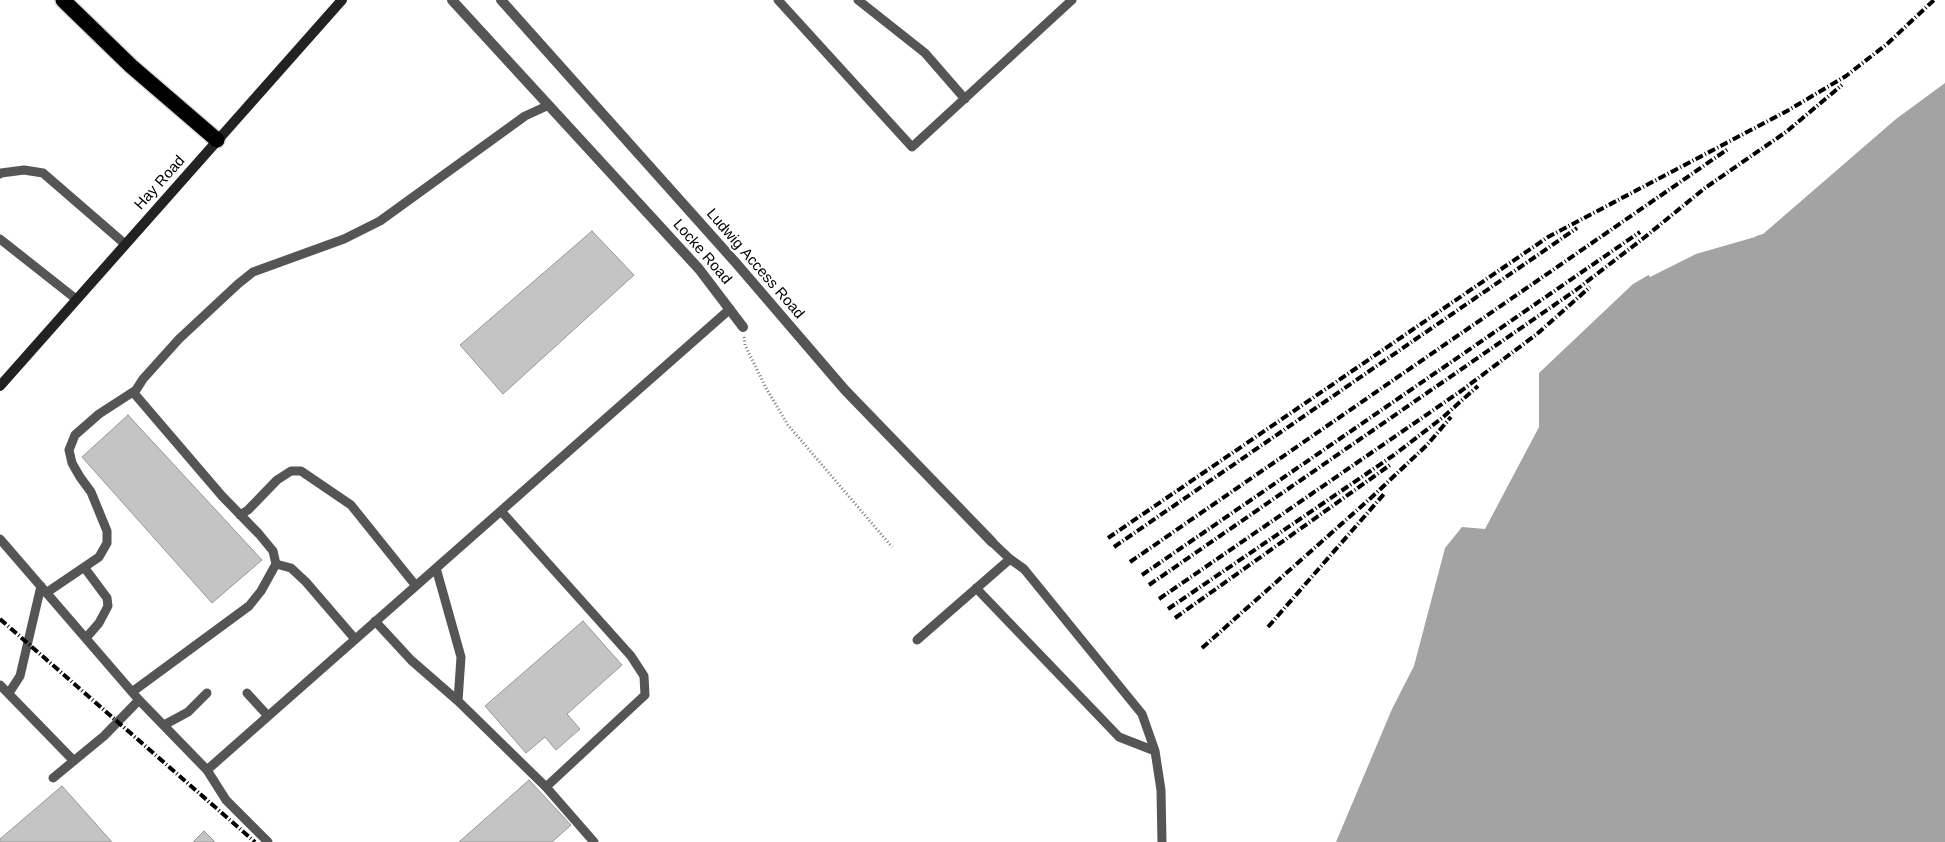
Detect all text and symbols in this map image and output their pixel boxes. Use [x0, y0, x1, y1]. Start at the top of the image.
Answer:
street label: Hay Road [131, 152, 189, 214]
street label: Ludwig Access Road [702, 205, 808, 323]
street label: Locke Road [669, 216, 735, 288]

